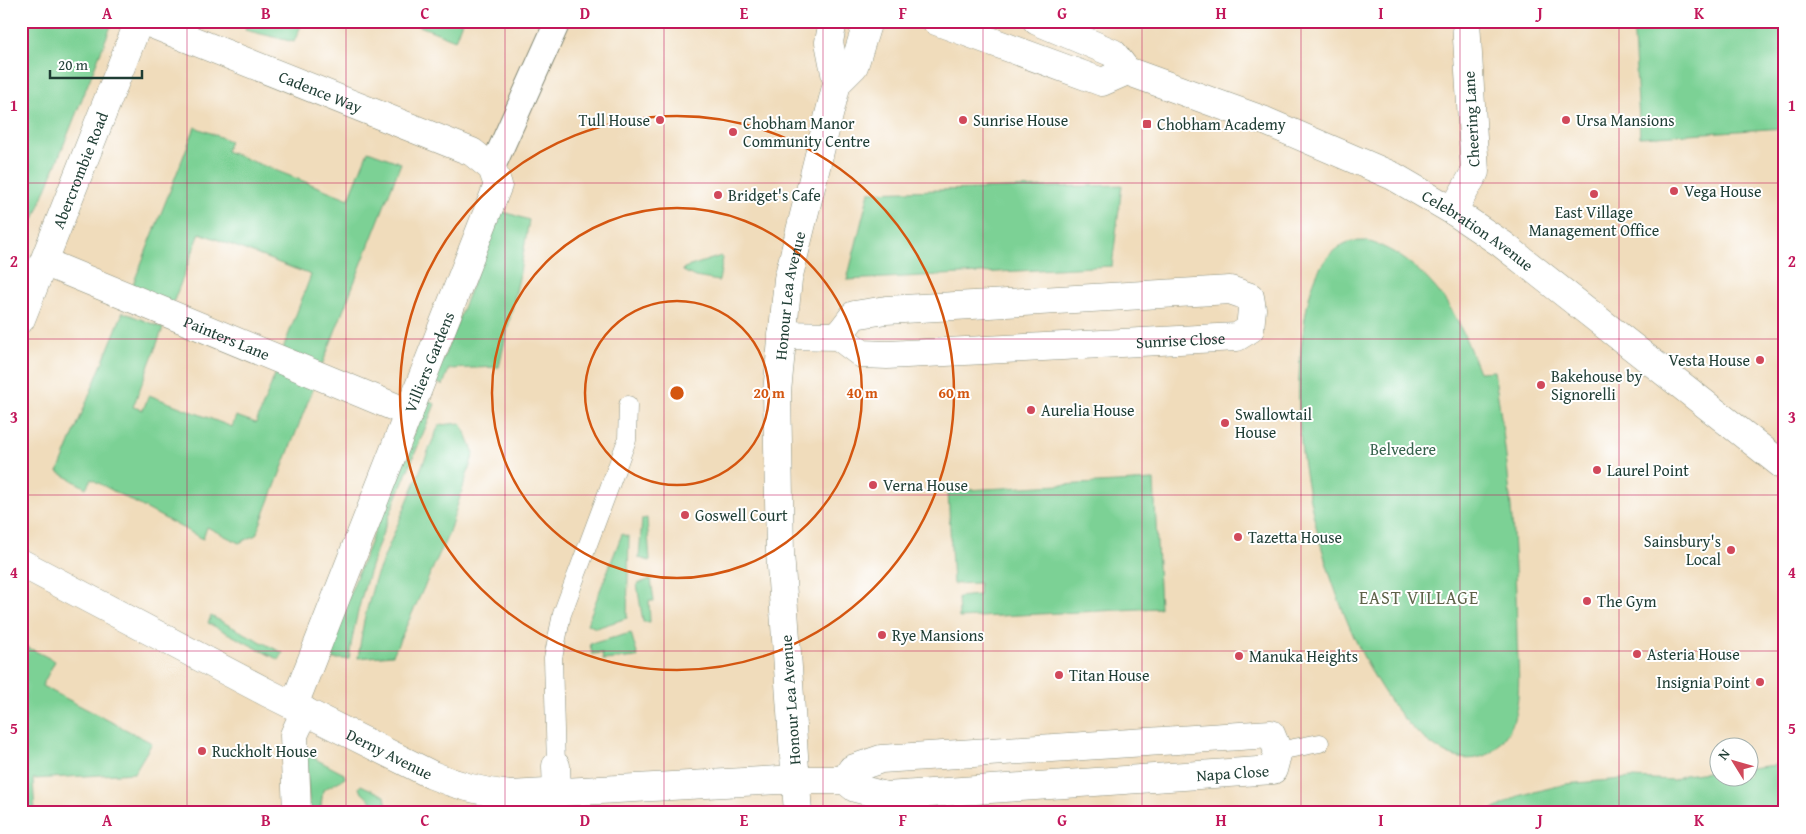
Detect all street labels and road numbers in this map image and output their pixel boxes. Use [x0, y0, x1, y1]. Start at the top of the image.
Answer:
street label: Cadence Way [275, 64, 366, 119]
street label: Cheering Lane [1457, 70, 1485, 168]
street label: Abercrombie Road [46, 108, 114, 232]
street label: Celebration Avenue [1418, 183, 1539, 277]
street label: Honour Lea Avenue [768, 229, 812, 361]
street label: Villiers Gardens [398, 308, 460, 416]
street label: Painters Lane [180, 309, 274, 366]
street label: Sunrise Close [1135, 326, 1226, 354]
street label: Honour Lea Avenue [773, 634, 807, 766]
street label: Derny Avenue [342, 722, 437, 785]
street label: Napa Close [1195, 758, 1270, 787]

